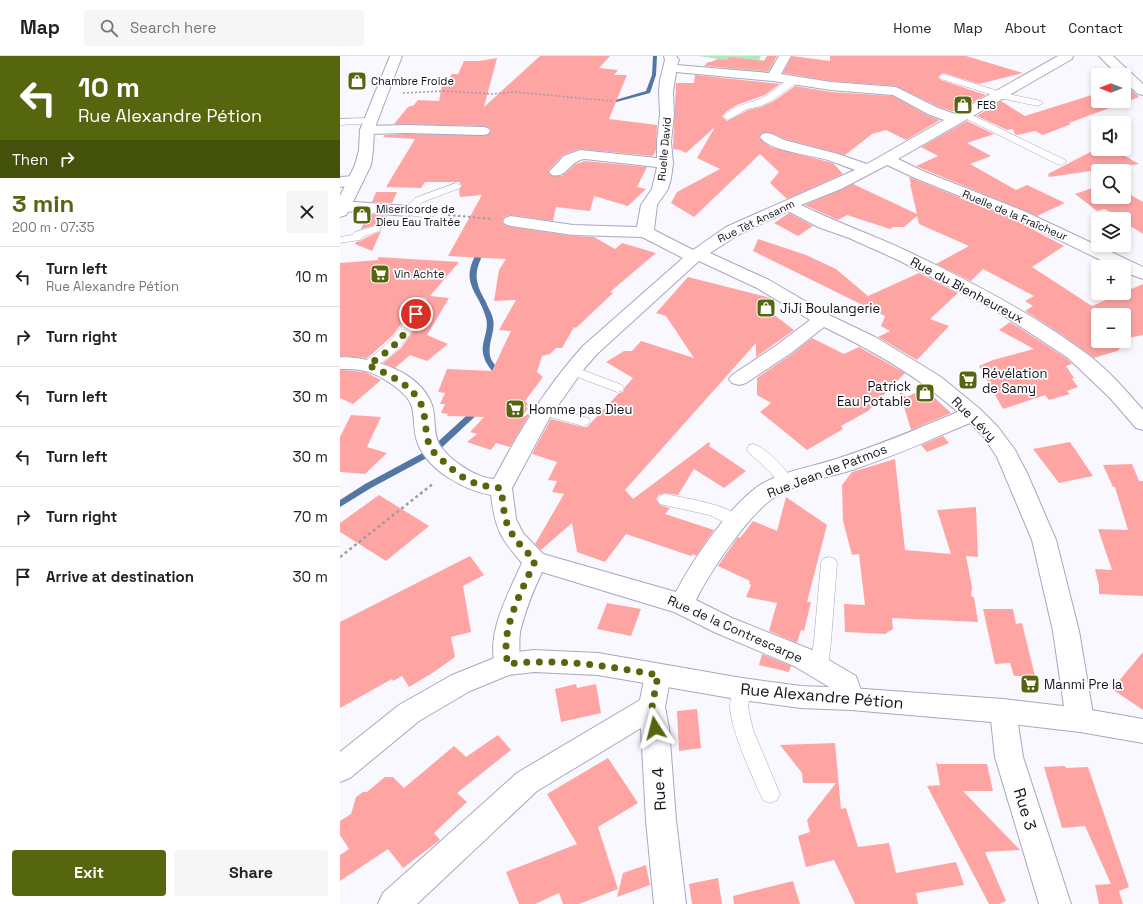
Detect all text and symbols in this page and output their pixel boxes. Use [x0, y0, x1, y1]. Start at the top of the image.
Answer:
search box [84, 10, 364, 46]
text: Map [20, 15, 60, 40]
icon: search [98, 17, 120, 39]
text: Search here [130, 18, 216, 37]
text: Home [893, 19, 931, 37]
text: Map [953, 19, 983, 37]
text: About [1005, 19, 1046, 37]
text: Contact [1068, 19, 1123, 37]
north arrow [1091, 68, 1131, 108]
map controls [1091, 68, 1131, 348]
text: 10 m [78, 69, 140, 105]
shop icon: Chambre Froide [346, 70, 368, 92]
icon: left [12, 72, 64, 124]
place label: Chambre Froide [371, 74, 454, 88]
shop icon: FES [952, 94, 974, 116]
place label: FES [977, 98, 996, 112]
text: Rue Alexandre Pétion [78, 104, 262, 127]
button: sound [1091, 116, 1131, 156]
street label: Ruelle David [654, 117, 674, 181]
icon: right [56, 148, 78, 170]
text: Then [12, 150, 48, 169]
button: search [1091, 164, 1131, 204]
street label: Ruelle de la Fraîcheur [960, 187, 1070, 243]
text: 3 min [12, 188, 74, 219]
button: close [286, 191, 328, 233]
street label: Rue Tèt Ansanm [715, 196, 797, 246]
place label: Misericorde de Dieu Eau Traitée [376, 202, 460, 229]
shop icon: Misericorde de Dieu Eau Traitée [351, 204, 373, 226]
button: layers [1091, 212, 1131, 252]
text: 200 m · 07:35 [12, 219, 95, 236]
street label: Rue du Bienheureux [907, 253, 1027, 327]
text: Turn left [46, 259, 108, 278]
button: + [1091, 260, 1131, 300]
supermarket icon: Vin Achte [369, 263, 391, 285]
icon: left [12, 266, 34, 288]
text: 10 m [295, 267, 328, 286]
place label: Vin Achte [394, 267, 444, 281]
text: Rue Alexandre Pétion [46, 278, 179, 295]
pin [399, 297, 433, 331]
shop icon: JiJi Boulangerie [755, 297, 777, 319]
place label: JiJi Boulangerie [780, 300, 880, 317]
icon: arrive [405, 303, 427, 325]
button: − [1091, 308, 1131, 348]
icon: right [12, 326, 34, 348]
text: Turn right [46, 327, 117, 346]
text: 30 m [293, 327, 328, 346]
place label: Révélation de Samy [982, 365, 1048, 397]
supermarket icon: Révélation de Samy [957, 369, 979, 391]
place label: Patrick Eau Potable [837, 378, 911, 410]
shop icon: Patrick Eau Potable [914, 382, 936, 404]
icon: left [12, 386, 34, 408]
text: Turn left [46, 387, 108, 406]
text: 30 m [293, 387, 328, 406]
street label: Rue Lévy [948, 393, 1000, 445]
supermarket icon: Homme pas Dieu [504, 398, 526, 420]
place label: Homme pas Dieu [529, 401, 632, 418]
street label: Rue Jean de Patmos [765, 440, 890, 502]
icon: left [12, 446, 34, 468]
text: Turn left [46, 447, 108, 466]
text: 30 m [293, 447, 328, 466]
icon: right [12, 506, 34, 528]
text: Turn right [46, 507, 117, 526]
text: 70 m [293, 507, 328, 526]
icon: arrive [12, 566, 34, 588]
text: Arrive at destination [46, 567, 194, 586]
text: 30 m [293, 567, 328, 586]
street label: Rue de la Contrescarpe [665, 592, 805, 666]
supermarket icon: Manmi Pre la [1019, 673, 1041, 695]
place label: Manmi Pre la [1044, 676, 1123, 693]
street label: Rue Alexandre Pétion [740, 678, 904, 714]
position arrow [634, 707, 676, 749]
street label: Rue 4 [647, 767, 671, 811]
street label: Rue 3 [1009, 785, 1041, 833]
button: Exit [12, 850, 166, 896]
button: Share [174, 850, 328, 896]

